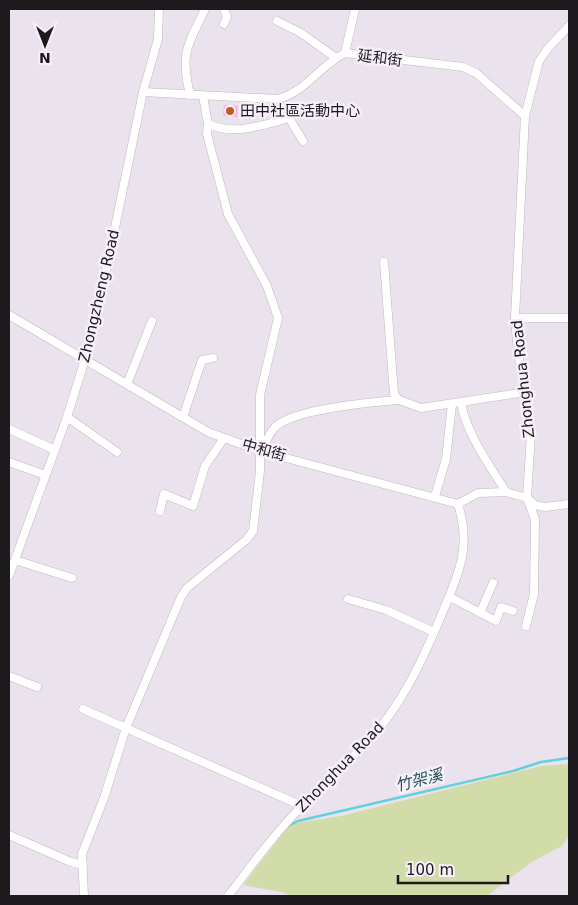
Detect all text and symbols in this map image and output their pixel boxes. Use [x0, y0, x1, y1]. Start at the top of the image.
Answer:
north arrow [20, 20, 70, 70]
street label: 延和街 [357, 46, 403, 70]
text: N [39, 50, 51, 66]
place label: 田中社區活動中心 [240, 102, 360, 120]
marker: 田中社區活動中心 [224, 105, 236, 117]
street label: Zhongzheng Road [75, 228, 123, 364]
street label: Zhonghua Road [508, 319, 538, 439]
street label: 中和街 [240, 435, 288, 465]
street label: Zhonghua Road [292, 718, 388, 816]
water label: 竹架溪 [393, 764, 447, 795]
scale bar [398, 852, 508, 884]
text: 100 m [406, 861, 454, 879]

